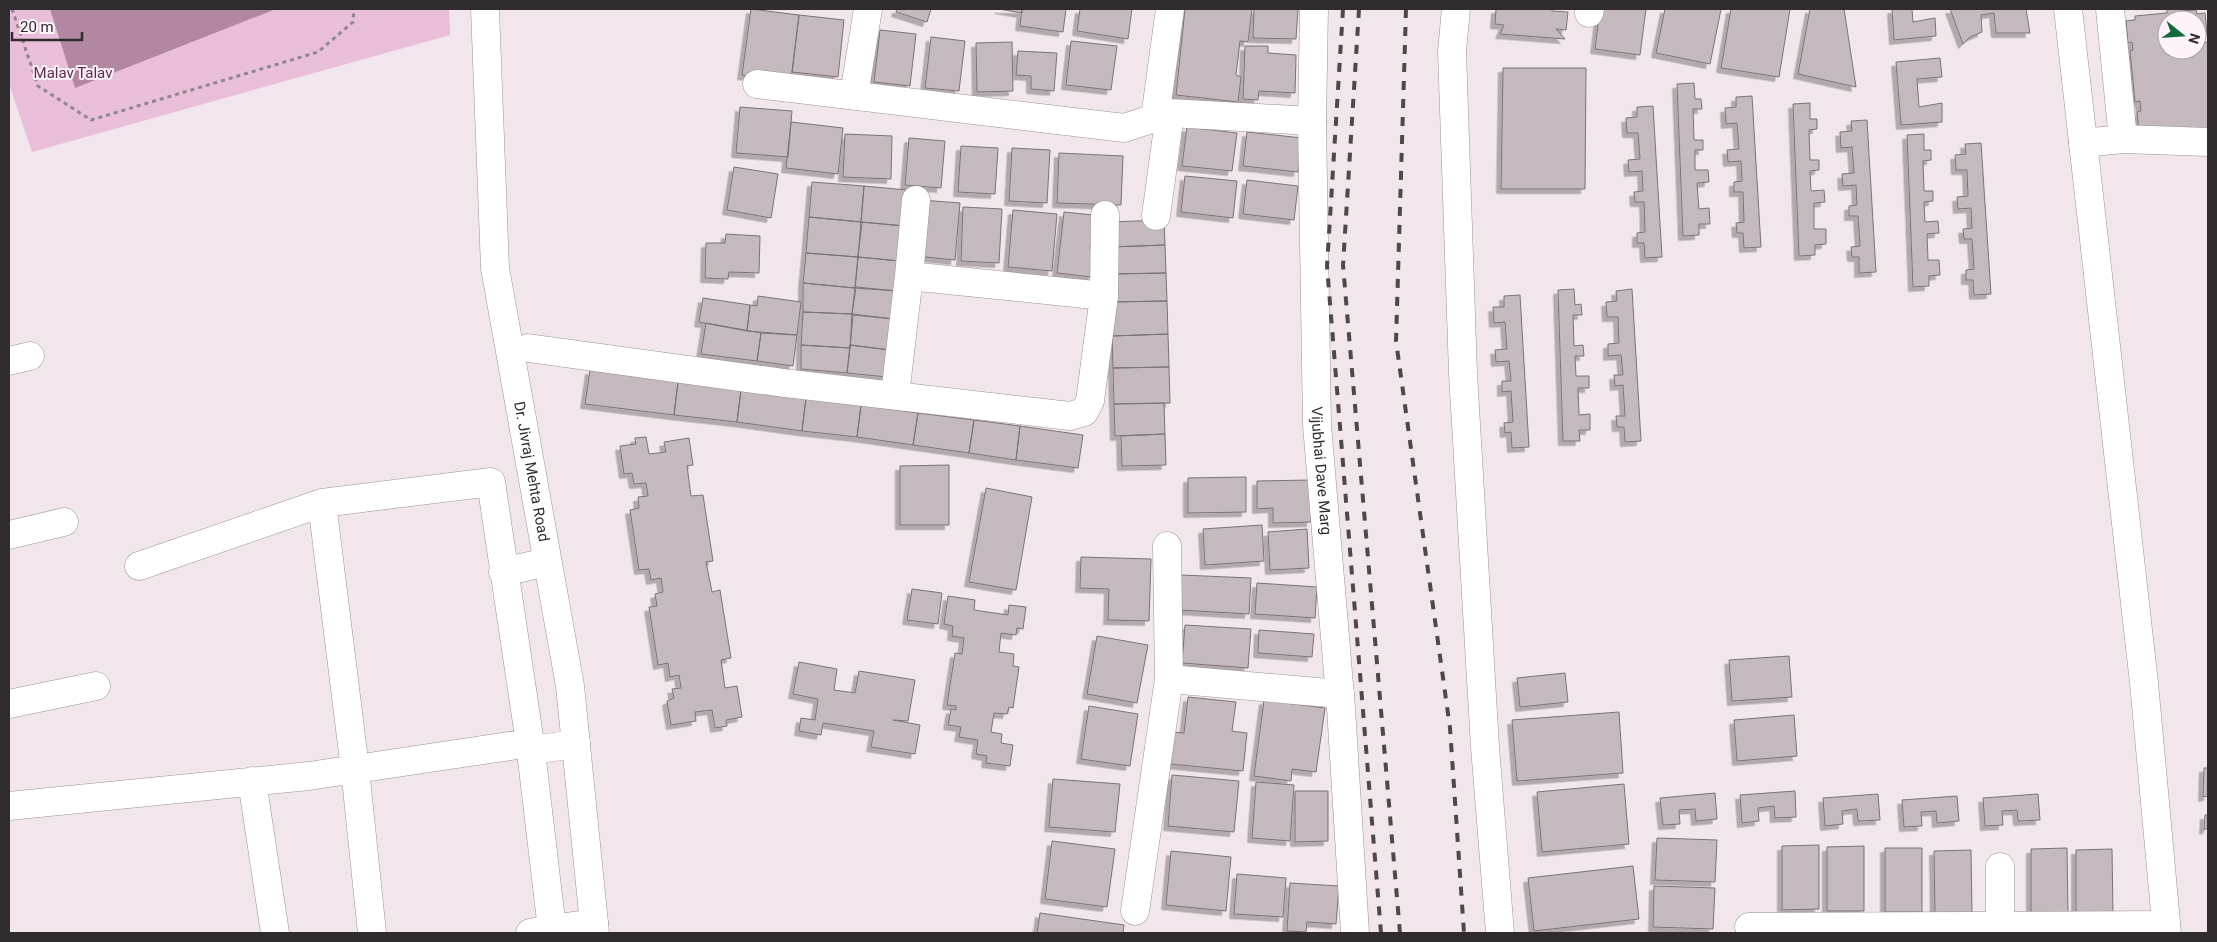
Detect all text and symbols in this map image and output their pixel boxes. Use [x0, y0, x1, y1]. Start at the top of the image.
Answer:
scale bar [12, 10, 82, 42]
north arrow [2157, 10, 2207, 60]
text: 20 m [20, 18, 54, 36]
text: N [2185, 32, 2204, 46]
park label: Malav Talav [34, 64, 112, 82]
street label: Dr. Jivraj Mehta Road [510, 400, 553, 543]
street label: Vijubhai Dave Marg [1308, 406, 1335, 536]

